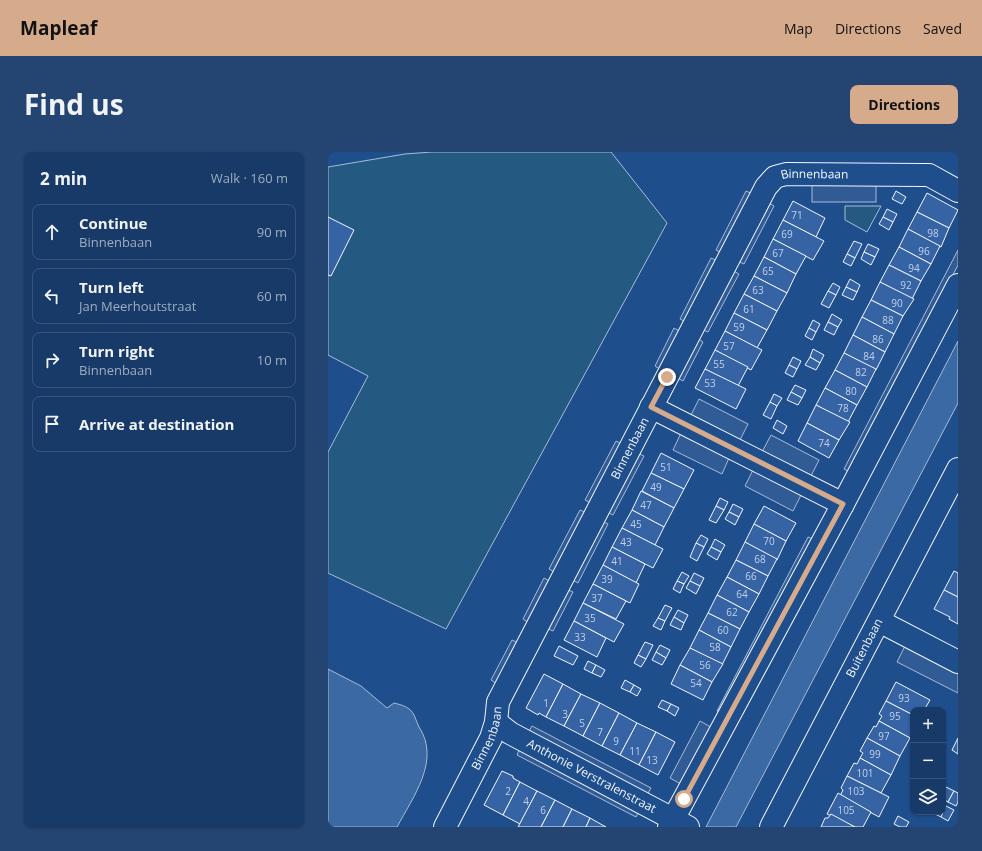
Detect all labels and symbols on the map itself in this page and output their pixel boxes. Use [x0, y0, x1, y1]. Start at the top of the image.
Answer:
street label: Binnenbaan [779, 165, 848, 183]
house number: 71 [791, 208, 803, 222]
house number: 98 [927, 226, 939, 240]
house number: 69 [781, 227, 793, 241]
house number: 96 [918, 244, 930, 258]
house number: 67 [772, 246, 784, 260]
house number: 94 [908, 261, 920, 275]
house number: 65 [762, 264, 774, 278]
house number: 92 [900, 278, 912, 292]
house number: 63 [752, 283, 764, 297]
house number: 90 [891, 296, 903, 310]
house number: 61 [743, 302, 755, 316]
house number: 88 [882, 313, 894, 327]
house number: 59 [733, 320, 745, 334]
house number: 86 [872, 332, 884, 346]
house number: 57 [723, 339, 735, 353]
house number: 84 [863, 349, 875, 363]
house number: 55 [713, 357, 725, 371]
house number: 82 [855, 365, 867, 379]
route end [658, 368, 676, 386]
house number: 53 [704, 376, 716, 390]
house number: 80 [845, 384, 857, 398]
house number: 78 [837, 401, 849, 415]
street label: Binnenbaan [606, 414, 653, 482]
house number: 74 [818, 436, 830, 450]
house number: 51 [660, 460, 672, 474]
house number: 49 [650, 480, 662, 494]
house number: 47 [640, 498, 652, 512]
house number: 45 [630, 517, 642, 531]
house number: 70 [763, 534, 775, 548]
house number: 43 [620, 535, 632, 549]
house number: 68 [754, 552, 766, 566]
house number: 41 [611, 554, 623, 568]
house number: 66 [745, 569, 757, 583]
house number: 39 [601, 572, 613, 586]
house number: 64 [736, 587, 748, 601]
house number: 37 [591, 591, 603, 605]
house number: 62 [726, 605, 738, 619]
house number: 35 [584, 611, 596, 625]
street label: Buitenbaan [842, 615, 887, 680]
house number: 60 [717, 623, 729, 637]
house number: 33 [574, 630, 586, 644]
house number: 58 [709, 640, 721, 654]
house number: 56 [699, 658, 711, 672]
house number: 54 [690, 676, 702, 690]
house number: 93 [898, 691, 910, 705]
house number: 1 [543, 696, 549, 710]
street label: Binnenbaan [467, 705, 506, 773]
house number: 3 [562, 707, 568, 721]
house number: 95 [889, 709, 901, 723]
house number: 5 [579, 716, 585, 730]
house number: 7 [597, 725, 603, 739]
house number: 97 [878, 729, 890, 743]
street label: Anthonie Verstralenstraat [524, 734, 659, 817]
house number: 9 [613, 734, 619, 748]
house number: 11 [629, 744, 641, 758]
house number: 99 [869, 747, 881, 761]
house number: 13 [646, 753, 658, 767]
house number: 101 [856, 766, 874, 780]
house number: 2 [505, 784, 511, 798]
house number: 103 [847, 784, 865, 798]
route start [675, 790, 693, 808]
house number: 4 [523, 794, 529, 808]
house number: 6 [540, 803, 546, 817]
house number: 105 [837, 803, 855, 817]

